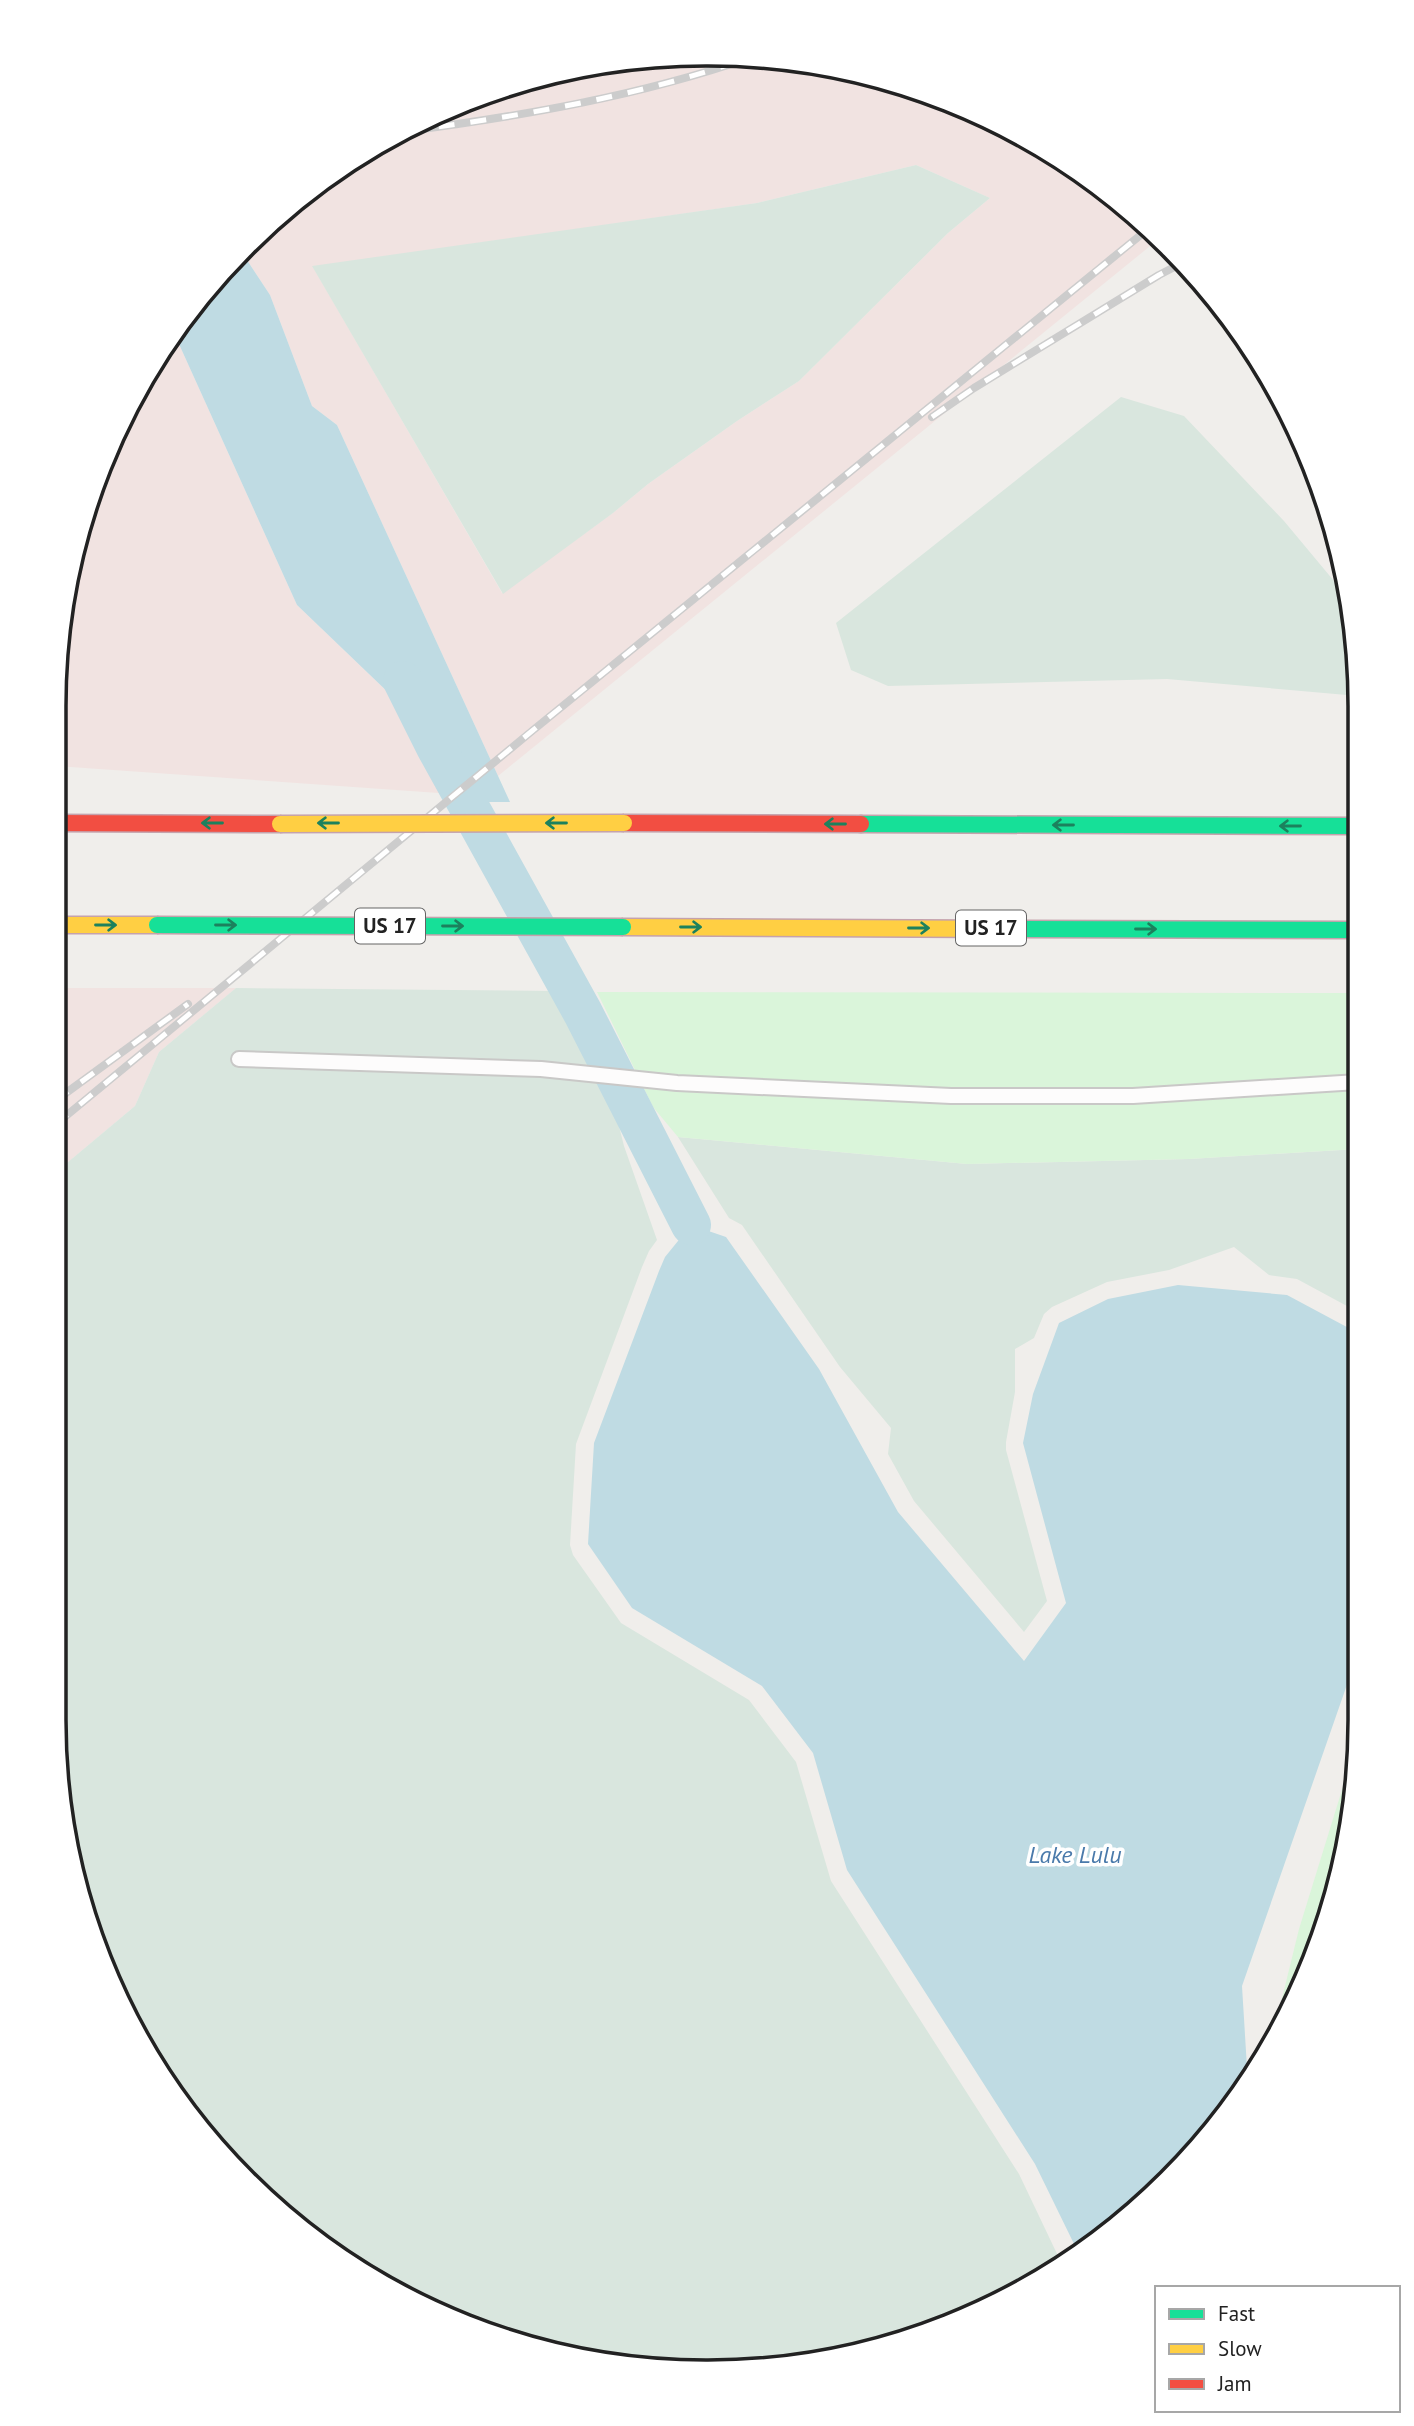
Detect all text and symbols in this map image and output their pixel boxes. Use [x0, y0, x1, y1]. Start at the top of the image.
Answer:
one-way arrow [201, 816, 224, 830]
one-way arrow [317, 816, 340, 830]
one-way arrow [544, 816, 567, 830]
one-way arrow [824, 817, 847, 831]
one-way arrow [1051, 818, 1074, 832]
one-way arrow [1279, 819, 1302, 833]
road number: US 17 [355, 908, 425, 944]
road number: US 17 [956, 911, 1026, 946]
one-way arrow [95, 918, 118, 932]
one-way arrow [214, 918, 237, 932]
one-way arrow [441, 919, 464, 933]
one-way arrow [679, 920, 702, 934]
one-way arrow [907, 921, 930, 935]
one-way arrow [1134, 922, 1157, 936]
water label: Lake Lulu [1028, 1839, 1122, 1870]
legend [1155, 2286, 1400, 2412]
text: Fast [1218, 2300, 1255, 2327]
text: Slow [1218, 2335, 1262, 2362]
text: Jam [1217, 2370, 1252, 2397]

